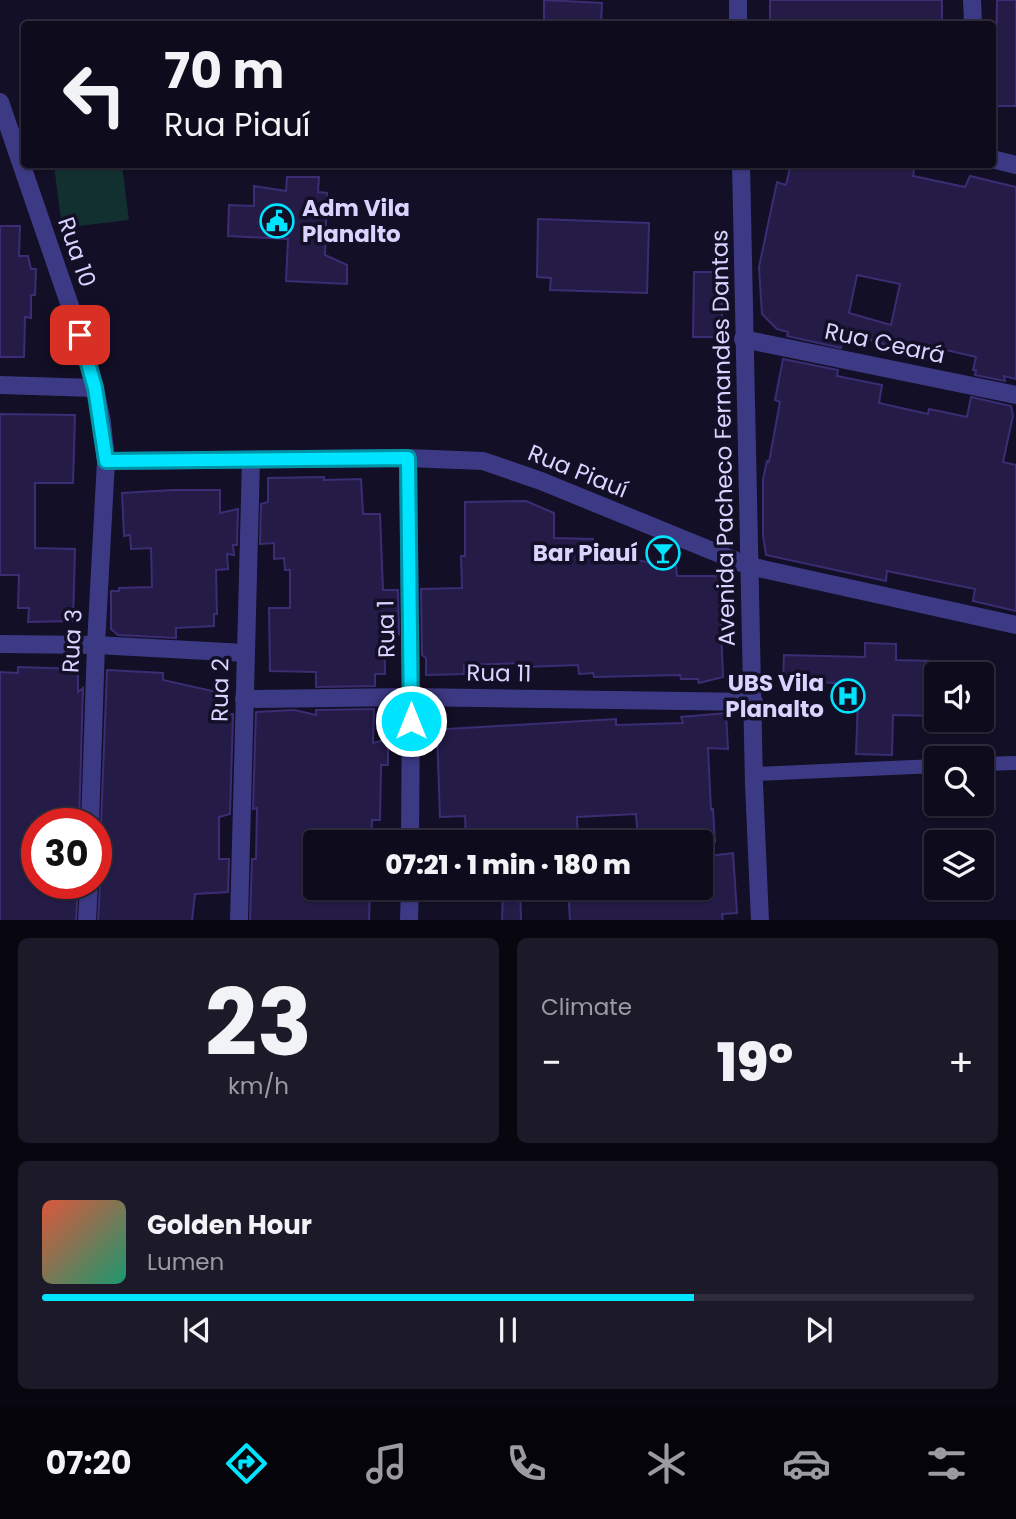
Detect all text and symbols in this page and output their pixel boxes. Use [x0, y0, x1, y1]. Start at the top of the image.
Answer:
text: 70 m [164, 37, 284, 105]
icon: left [49, 49, 140, 140]
text: Rua Piauí [164, 102, 311, 147]
place label: Adm Vila Planalto [302, 192, 410, 250]
public building icon: Adm Vila Planalto [258, 202, 296, 240]
street label: Rua 10 [50, 213, 104, 291]
street label: Avenida Pacheco Fernandes Dantas [703, 229, 743, 647]
pin [50, 305, 110, 365]
street label: Rua Ceará [822, 315, 948, 371]
icon: arrive [61, 316, 99, 354]
street label: Rua Piauí [523, 436, 633, 506]
bar icon: Bar Piauí [644, 534, 682, 572]
place label: Bar Piauí [533, 537, 638, 569]
street label: Rua 1 [369, 600, 403, 658]
street label: Rua 3 [54, 608, 90, 674]
street label: Rua 11 [466, 656, 532, 690]
street label: Rua 2 [203, 658, 237, 722]
map controls [924, 662, 994, 900]
button: sound [924, 662, 994, 732]
place label: UBS Vila Planalto [725, 667, 824, 725]
hospital icon: UBS Vila Planalto [829, 677, 867, 715]
position arrow [374, 684, 448, 758]
button: search [924, 746, 994, 816]
speed limit sign: 30 [21, 808, 112, 899]
button: layers [924, 830, 994, 900]
text: 07:21 · 1 min · 180 m [385, 847, 631, 883]
text: 23 [205, 959, 312, 1087]
text: Climate [541, 991, 632, 1023]
text: 19° [717, 1026, 793, 1099]
text: − [541, 1036, 562, 1089]
text: + [948, 1036, 974, 1089]
text: km/h [228, 1070, 289, 1102]
text: Golden Hour [147, 1207, 312, 1243]
text: Lumen [147, 1246, 224, 1278]
icon: previous [178, 1311, 216, 1349]
icon: pause [489, 1311, 527, 1349]
icon: next [800, 1311, 838, 1349]
icon: directions [222, 1439, 271, 1488]
icon: music [362, 1439, 411, 1488]
icon: phone [502, 1439, 551, 1488]
icon: climate [642, 1439, 691, 1488]
icon: car [782, 1439, 831, 1488]
icon: filters [922, 1439, 971, 1488]
text: 07:20 [45, 1440, 132, 1485]

